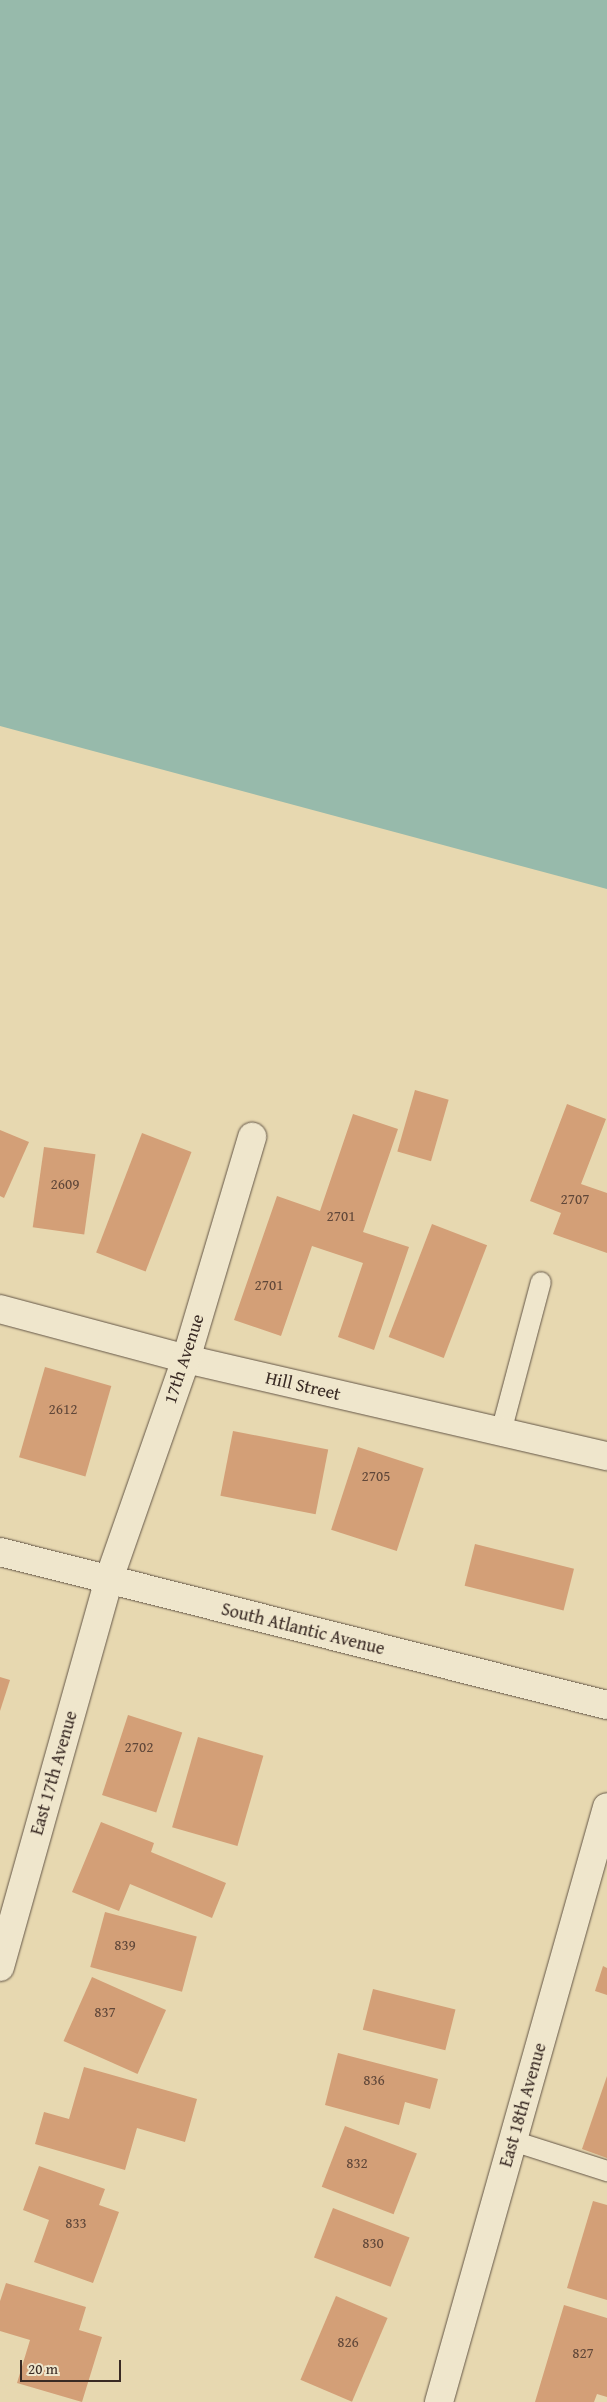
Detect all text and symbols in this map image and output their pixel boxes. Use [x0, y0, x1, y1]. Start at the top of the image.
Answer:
house number: 2609 [51, 1175, 79, 1193]
house number: 2707 [561, 1190, 589, 1208]
house number: 2701 [327, 1207, 355, 1225]
house number: 2701 [255, 1276, 283, 1294]
street label: 17th Avenue [159, 1311, 209, 1407]
street label: Hill Street [263, 1367, 343, 1405]
house number: 2612 [49, 1400, 77, 1418]
house number: 2705 [362, 1467, 390, 1485]
street label: South Atlantic Avenue [219, 1598, 387, 1660]
street label: East 17th Avenue [26, 1708, 82, 1838]
house number: 2702 [125, 1738, 153, 1756]
house number: 839 [114, 1936, 136, 1954]
house number: 837 [94, 2003, 116, 2021]
street label: East 18th Avenue [495, 2040, 551, 2170]
house number: 836 [363, 2071, 385, 2089]
house number: 832 [346, 2154, 368, 2172]
house number: 833 [65, 2214, 87, 2232]
house number: 830 [362, 2234, 384, 2252]
house number: 826 [337, 2333, 359, 2351]
house number: 827 [572, 2344, 594, 2362]
scale bar [22, 2350, 124, 2382]
text: 20 m [28, 2358, 58, 2379]

